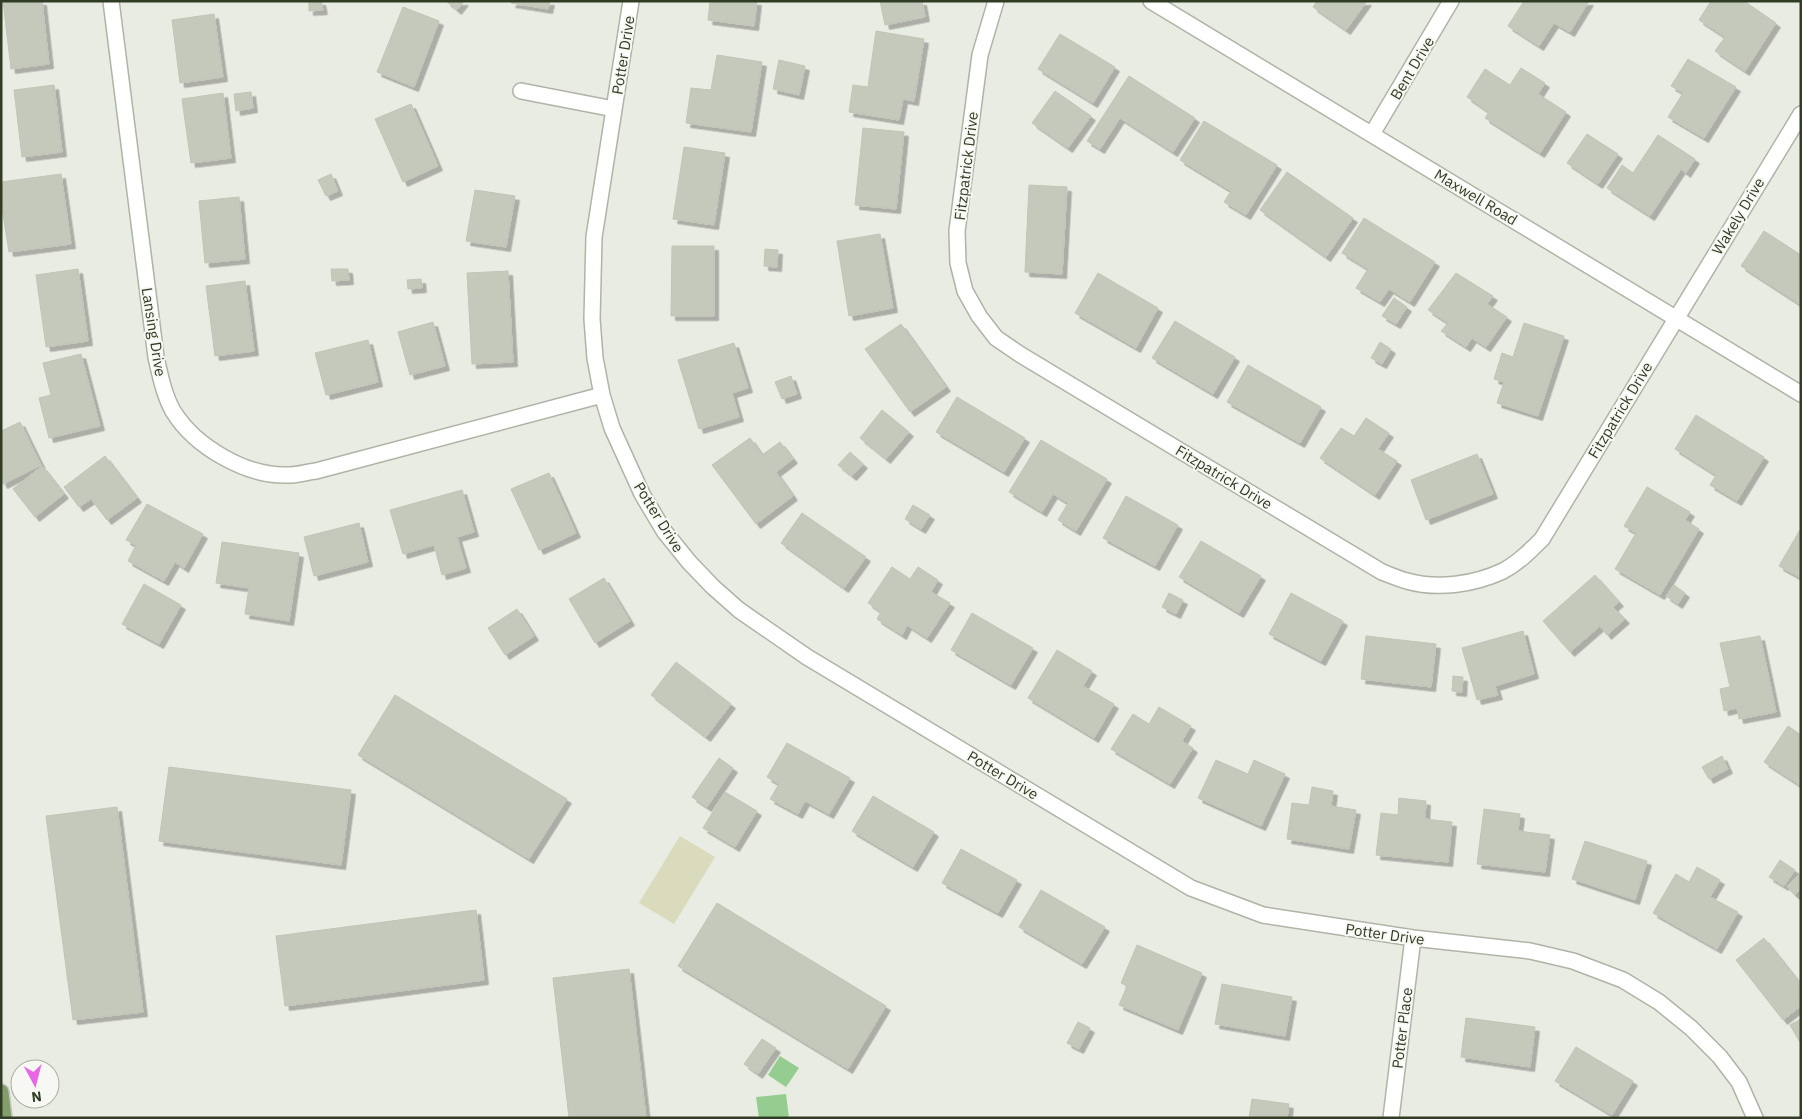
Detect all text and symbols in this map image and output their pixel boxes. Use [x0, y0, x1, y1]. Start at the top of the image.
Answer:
street label: Potter Drive [607, 14, 639, 96]
street label: Bent Drive [1386, 33, 1438, 103]
street label: Fitzpatrick Drive [950, 111, 982, 221]
street label: Maxwell Road [1431, 165, 1521, 229]
street label: Wakely Drive [1707, 174, 1769, 258]
street label: Lansing Drive [138, 286, 170, 378]
street label: Fitzpatrick Drive [1584, 358, 1656, 462]
street label: Fitzpatrick Drive [1172, 441, 1276, 513]
street label: Potter Drive [630, 478, 688, 556]
street label: Potter Drive [964, 746, 1042, 804]
street label: Potter Drive [1344, 919, 1426, 949]
street label: Potter Place [1388, 986, 1416, 1070]
north arrow [10, 1059, 60, 1109]
text: N [30, 1087, 43, 1106]

